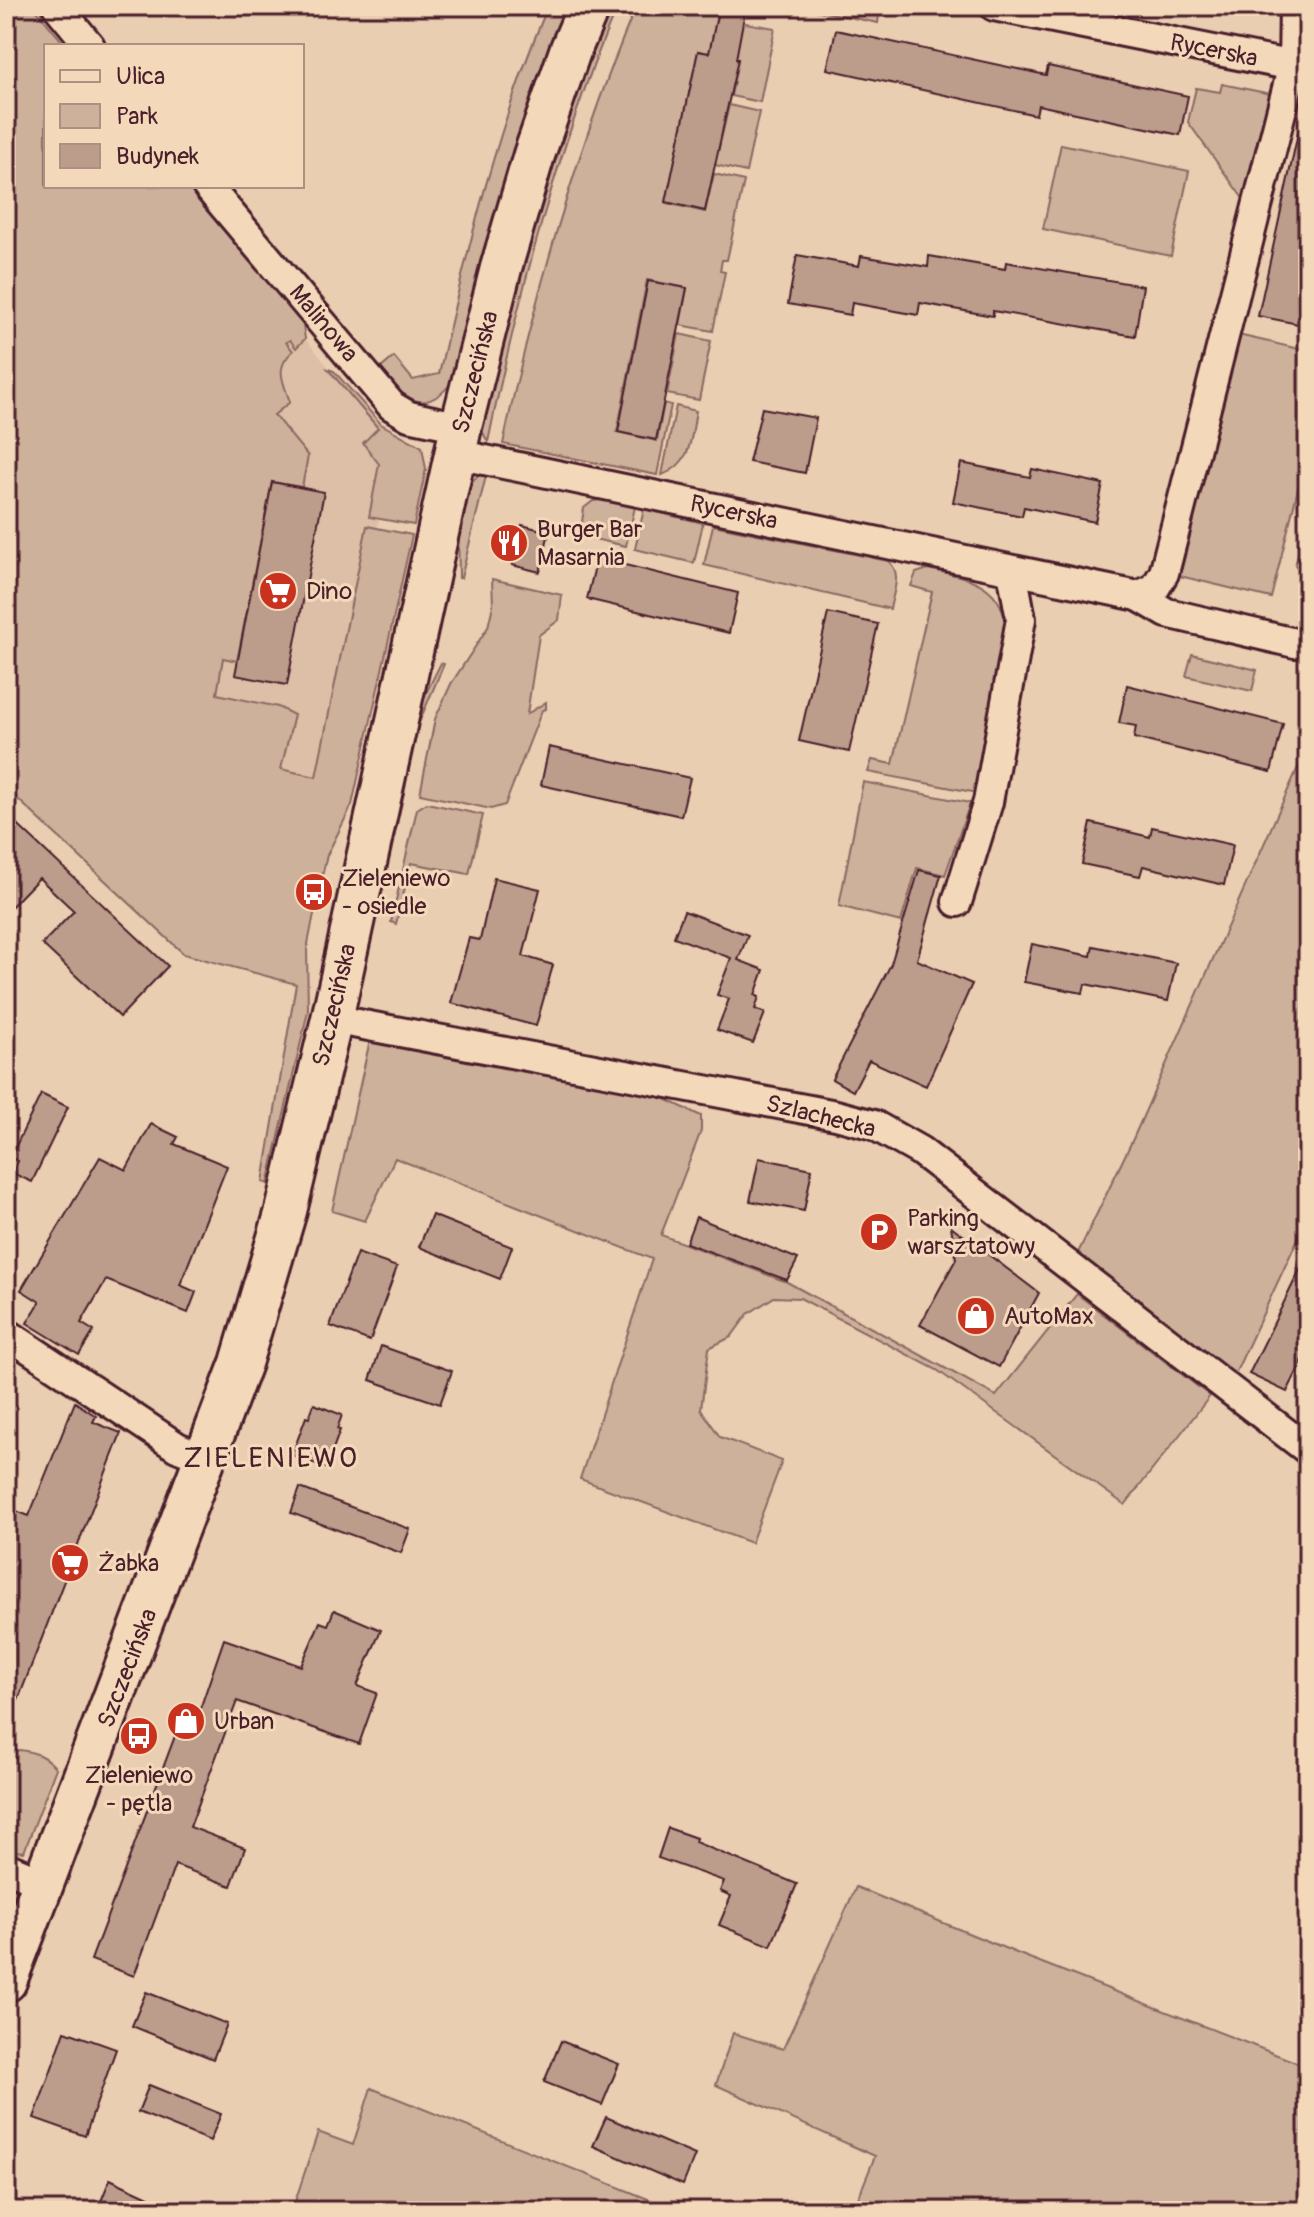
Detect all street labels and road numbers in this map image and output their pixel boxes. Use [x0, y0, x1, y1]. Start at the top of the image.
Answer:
street label: Rycerska [1168, 28, 1260, 73]
street label: Malinowa [283, 279, 364, 368]
street label: Szczecińska [446, 308, 505, 436]
street label: Rycerska [688, 489, 780, 536]
street label: Szczecińska [306, 941, 363, 1069]
street label: Szlachecka [763, 1089, 879, 1144]
street label: Szczecińska [91, 1605, 163, 1732]

